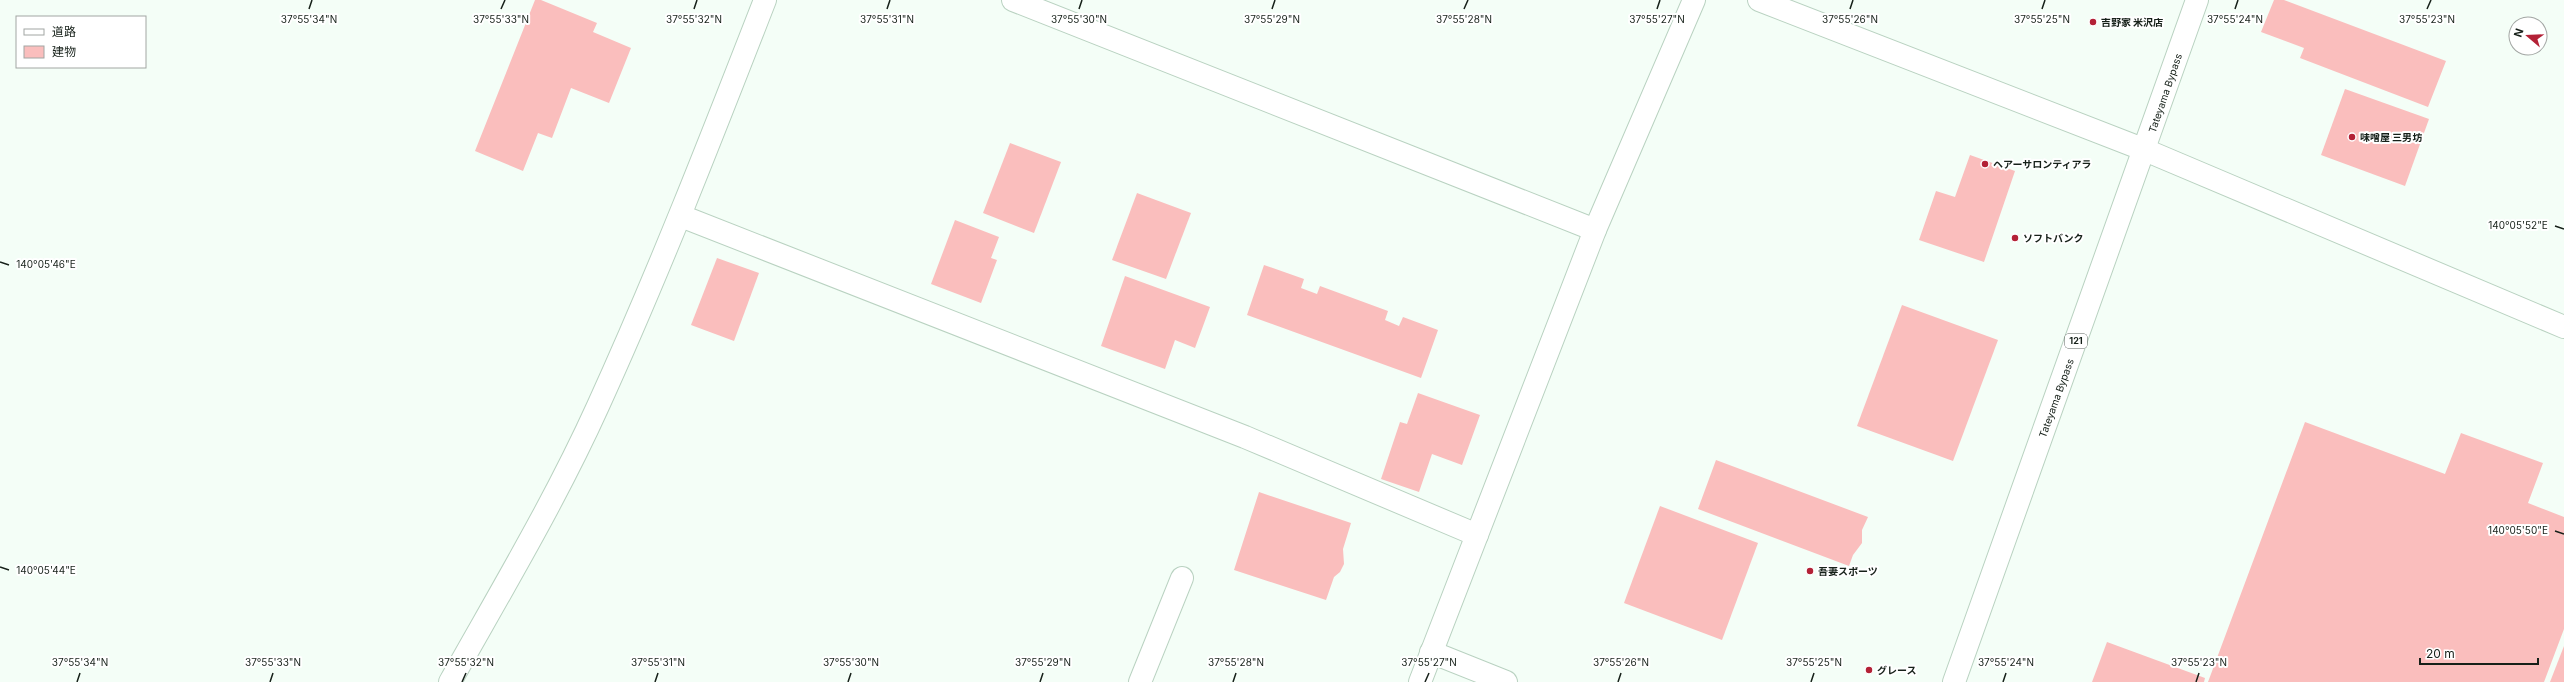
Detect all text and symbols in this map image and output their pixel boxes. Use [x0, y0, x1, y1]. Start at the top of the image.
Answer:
text: 37°55'34"N [281, 13, 337, 25]
text: 37°55'33"N [473, 13, 529, 25]
text: 37°55'32"N [666, 13, 722, 25]
text: 37°55'31"N [860, 13, 914, 25]
text: 37°55'30"N [1051, 13, 1107, 25]
text: 37°55'29"N [1244, 13, 1300, 25]
text: 37°55'28"N [1436, 13, 1492, 25]
text: 37°55'27"N [1629, 13, 1685, 25]
text: 37°55'26"N [1822, 13, 1878, 25]
text: 37°55'25"N [2014, 13, 2070, 25]
text: 37°55'24"N [2207, 13, 2263, 25]
text: 37°55'23"N [2399, 13, 2455, 25]
legend [16, 16, 146, 68]
place label: 吉野家 米沢店 [2101, 16, 2163, 28]
north arrow [2508, 16, 2548, 56]
marker: 吉野家 米沢店 [2088, 17, 2098, 27]
text: 道路 [52, 24, 76, 39]
text: N [2511, 26, 2527, 39]
text: 建物 [52, 44, 76, 59]
street label: Tateyama Bypass [2146, 52, 2184, 134]
place label: 味噌屋 三男坊 [2360, 131, 2422, 143]
marker: 味噌屋 三男坊 [2347, 132, 2357, 142]
place label: ヘアーサロンティアラ [1993, 158, 2092, 170]
marker: ヘアーサロンティアラ [1980, 159, 1990, 169]
text: 140°05'52"E [2488, 219, 2548, 231]
place label: ソフトバンク [2023, 232, 2084, 244]
marker: ソフトバンク [2010, 233, 2020, 243]
text: 140°05'46"E [16, 258, 76, 270]
road number: 121 [2065, 334, 2087, 348]
street label: Tateyama Bypass [2036, 357, 2076, 439]
text: 140°05'50"E [2488, 524, 2548, 536]
text: 140°05'44"E [16, 564, 76, 576]
place label: 吾妻スポーツ [1818, 565, 1878, 577]
marker: 吾妻スポーツ [1805, 566, 1815, 576]
scale bar [2420, 640, 2538, 666]
text: 20 m [2426, 646, 2455, 661]
text: 37°55'34"N [52, 656, 108, 668]
text: 37°55'33"N [245, 656, 301, 668]
text: 37°55'32"N [438, 656, 494, 668]
text: 37°55'31"N [631, 656, 685, 668]
text: 37°55'30"N [823, 656, 879, 668]
text: 37°55'29"N [1015, 656, 1071, 668]
text: 37°55'28"N [1208, 656, 1264, 668]
text: 37°55'27"N [1401, 656, 1457, 668]
text: 37°55'26"N [1593, 656, 1649, 668]
text: 37°55'25"N [1786, 656, 1842, 668]
text: 37°55'24"N [1978, 656, 2034, 668]
text: 37°55'23"N [2171, 656, 2227, 668]
place label: グレース [1877, 664, 1917, 676]
marker: グレース [1864, 665, 1874, 675]

